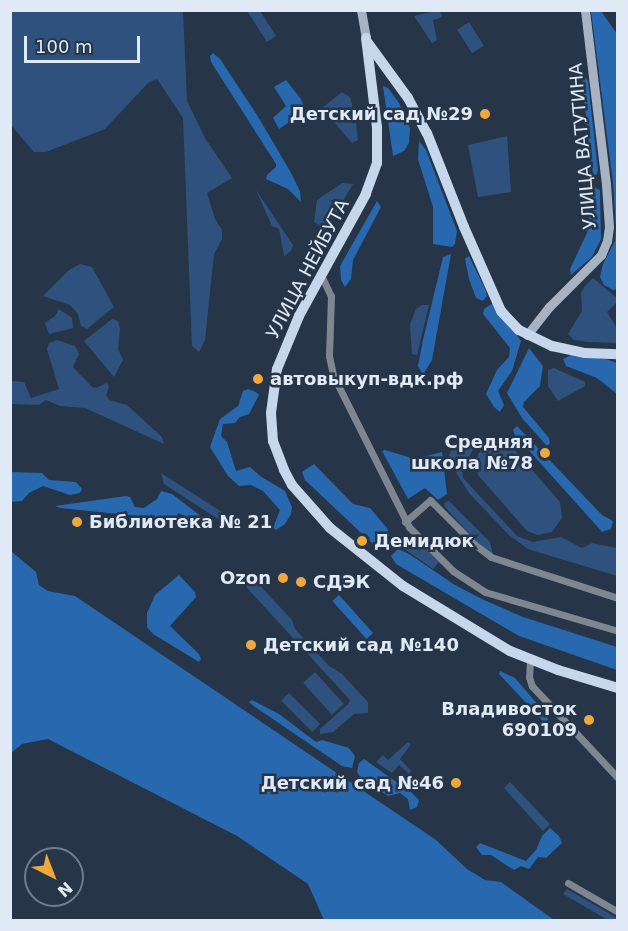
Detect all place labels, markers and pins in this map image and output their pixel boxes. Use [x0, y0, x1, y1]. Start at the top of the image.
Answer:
place label: Детский сад №29 [290, 103, 473, 125]
marker: Детский сад №29 [478, 107, 492, 121]
place label: автовыкуп-вдк.рф [270, 368, 464, 390]
marker: автовыкуп-вдк.рф [251, 372, 265, 386]
place label: Средняя школа №78 [411, 432, 533, 474]
marker: Средняя школа №78 [538, 446, 552, 460]
place label: Библиотека № 21 [89, 511, 272, 533]
marker: Библиотека № 21 [70, 515, 84, 529]
place label: Демидюк [374, 530, 474, 552]
marker: Демидюк [355, 534, 369, 548]
place label: Ozon [220, 567, 271, 589]
marker: Ozon [276, 571, 290, 585]
place label: СДЭК [313, 571, 370, 593]
marker: СДЭК [294, 575, 308, 589]
place label: Детский сад №140 [263, 634, 459, 656]
marker: Детский сад №140 [244, 638, 258, 652]
place label: Владивосток 690109 [441, 699, 577, 742]
marker: Владивосток 690109 [582, 713, 596, 727]
place label: Детский сад №46 [261, 772, 444, 794]
marker: Детский сад №46 [449, 776, 463, 790]

